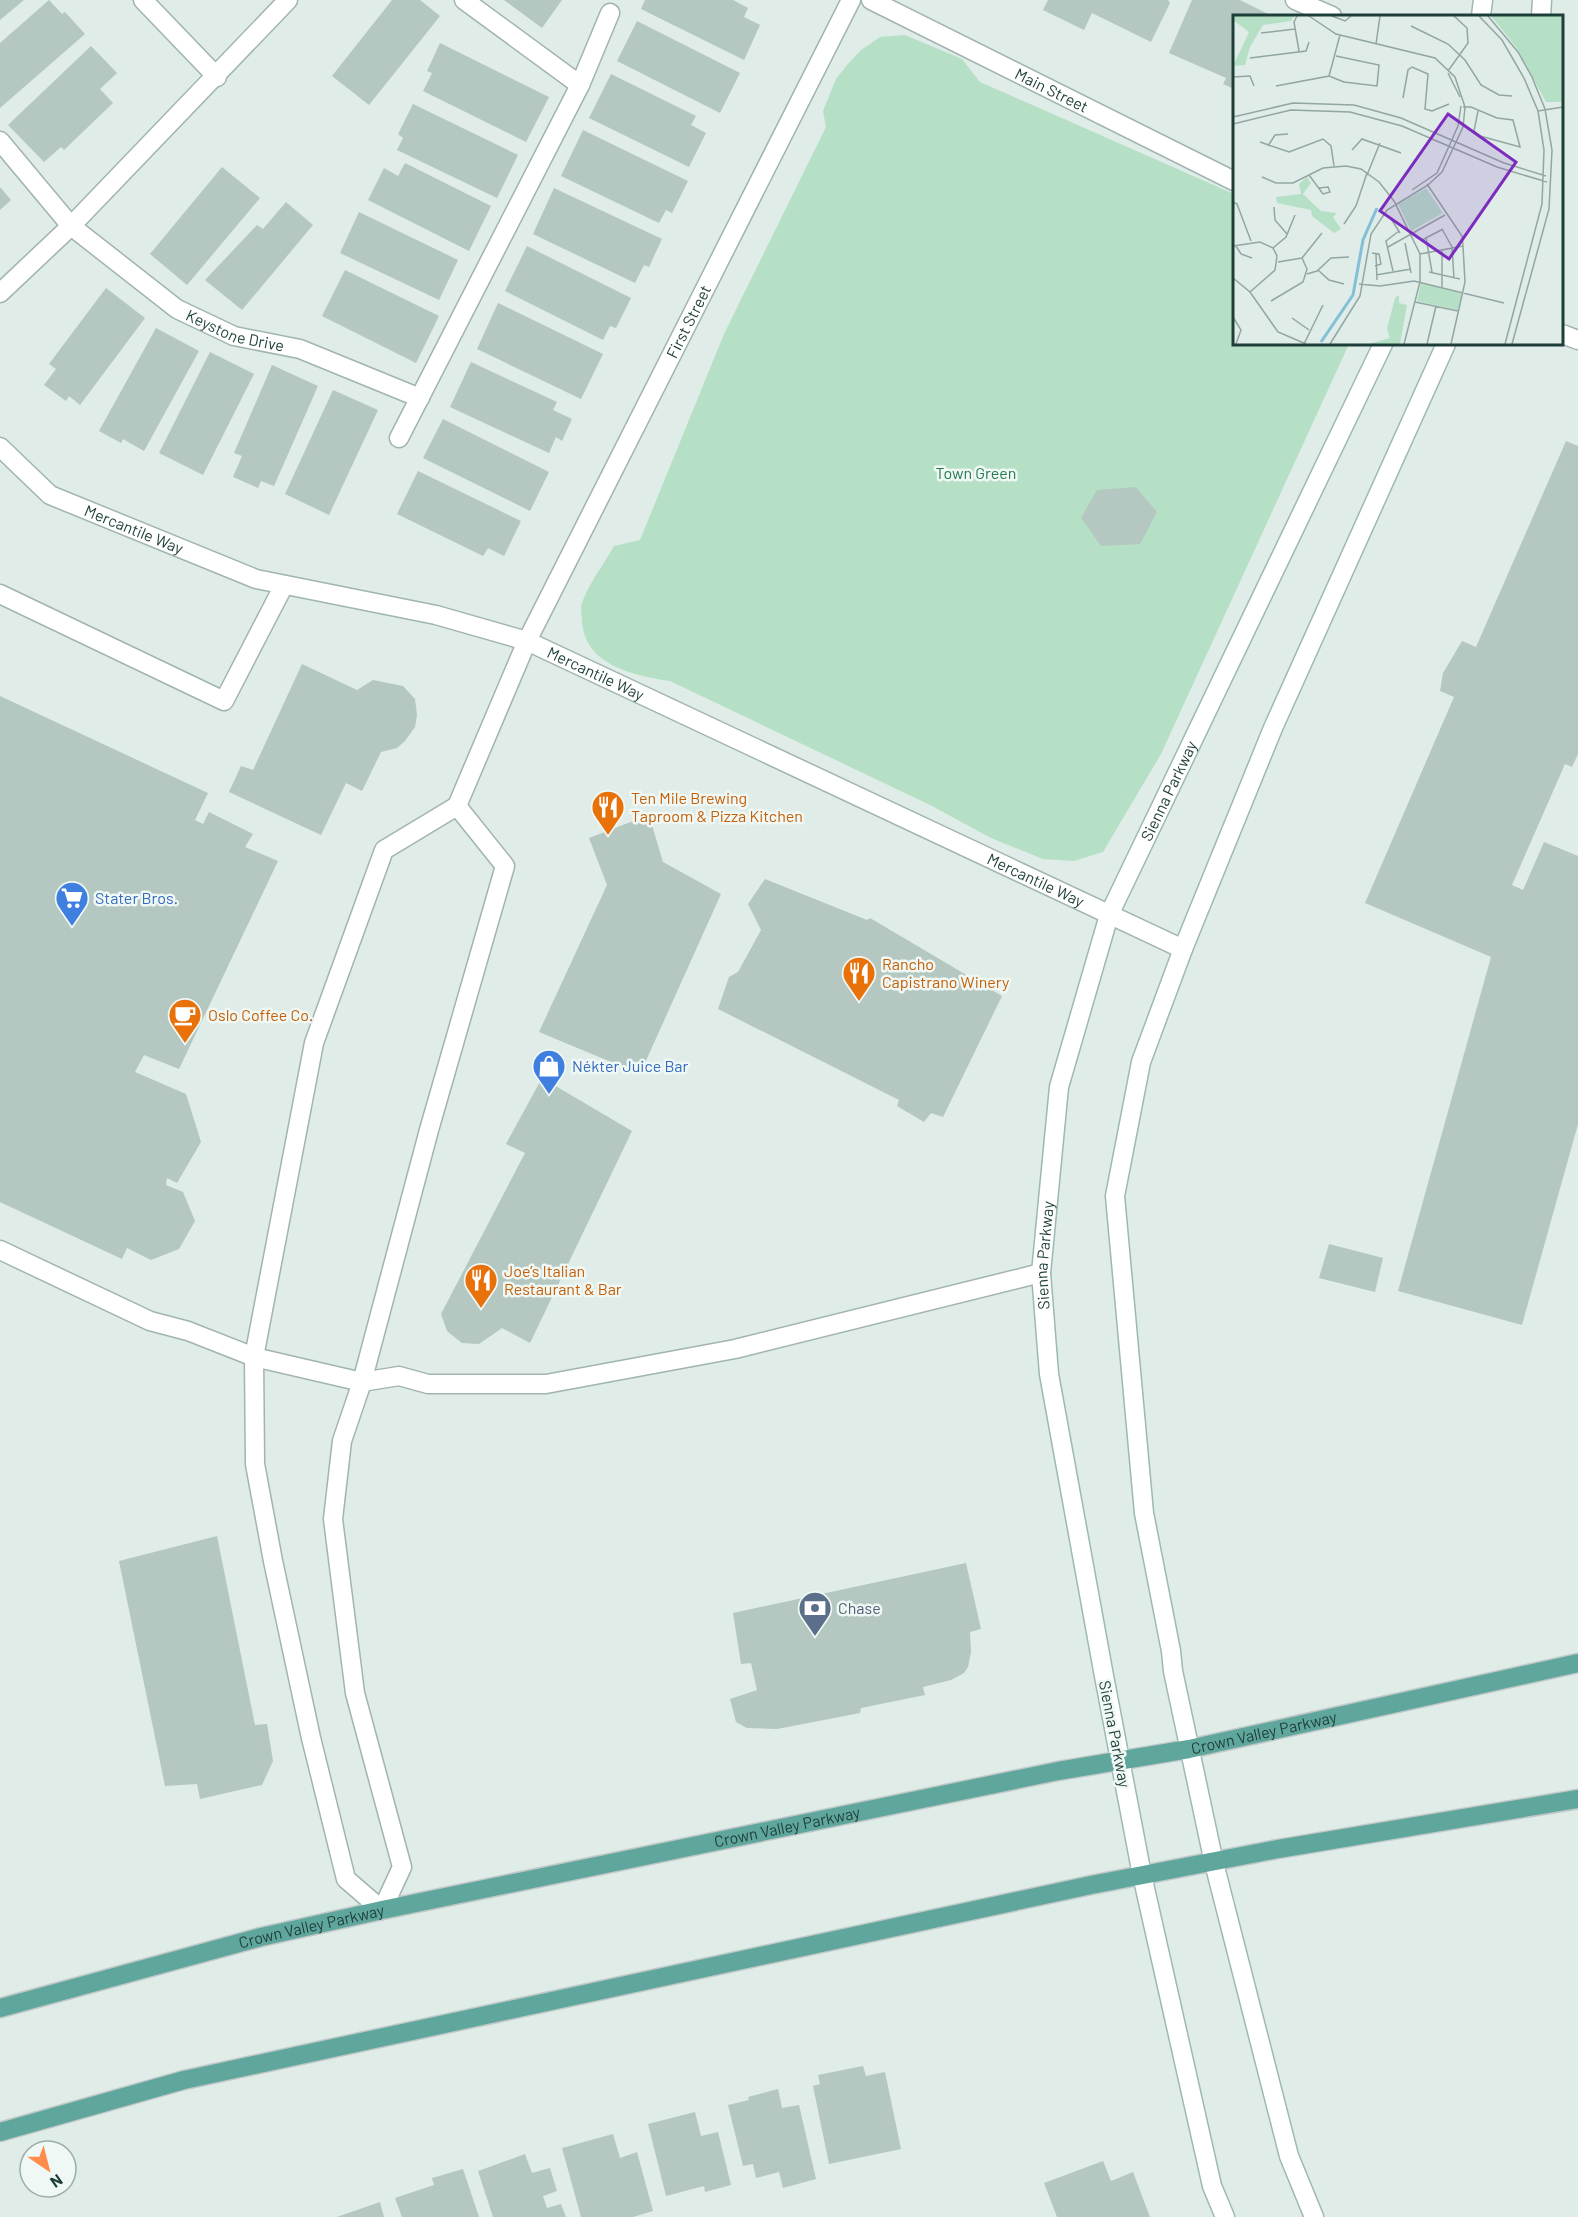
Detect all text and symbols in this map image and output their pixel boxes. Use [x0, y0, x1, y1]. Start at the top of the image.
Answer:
inset map [1233, 15, 1563, 345]
street label: Main Street [1012, 63, 1092, 116]
street label: First Street [662, 282, 714, 361]
street label: Keystone Drive [183, 305, 286, 355]
park label: Town Green [936, 463, 1016, 482]
street label: Mercantile Way [82, 500, 187, 558]
street label: Mercantile Way [544, 642, 648, 704]
street label: Sienna Parkway [1136, 737, 1201, 844]
place label: Ten Mile Brewing Taproom & Pizza Kitchen [631, 788, 803, 825]
restaurant icon: Ten Mile Brewing Taproom & Pizza Kitchen [590, 789, 626, 836]
street label: Mercantile Way [984, 848, 1088, 911]
supermarket icon: Stater Bros. [54, 880, 90, 927]
place label: Stater Bros. [95, 888, 178, 907]
place label: Rancho Capistrano Winery [882, 954, 1010, 991]
restaurant icon: Rancho Capistrano Winery [841, 955, 877, 1002]
cafe icon: Oslo Coffee Co. [167, 997, 203, 1044]
place label: Oslo Coffee Co. [208, 1005, 313, 1024]
shop icon: Nékter Juice Bar [531, 1048, 567, 1095]
place label: Nékter Juice Bar [572, 1056, 688, 1075]
street label: Sienna Parkway [1031, 1200, 1057, 1310]
place label: Joe’s Italian Restaurant & Bar [504, 1261, 622, 1298]
restaurant icon: Joe’s Italian Restaurant & Bar [463, 1262, 499, 1309]
bank icon: Chase [797, 1590, 833, 1637]
place label: Chase [838, 1598, 881, 1617]
street label: Sienna Parkway [1096, 1679, 1135, 1790]
street label: Crown Valley Parkway [1189, 1707, 1339, 1757]
street label: Crown Valley Parkway [712, 1802, 862, 1851]
street label: Crown Valley Parkway [236, 1900, 386, 1952]
north arrow [18, 2139, 78, 2199]
text: N [47, 2171, 67, 2193]

